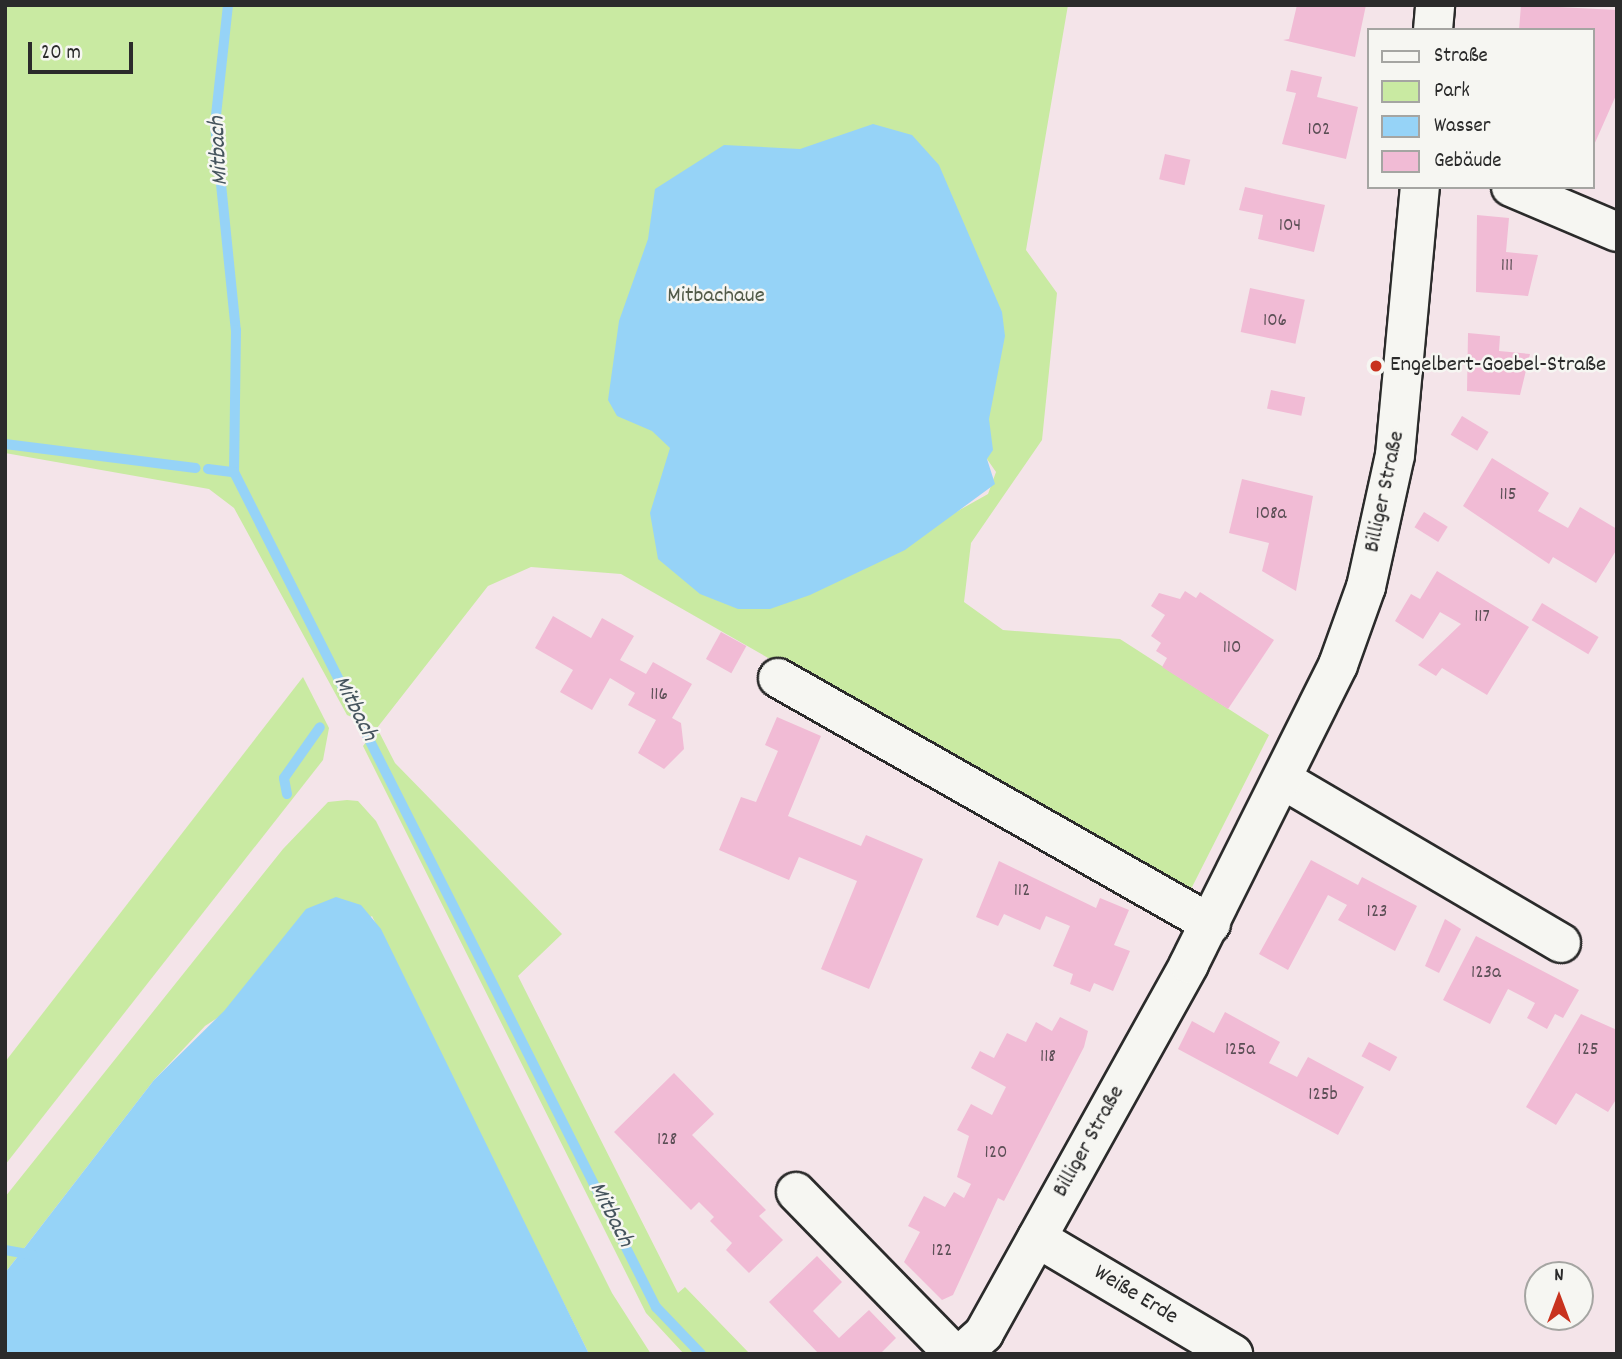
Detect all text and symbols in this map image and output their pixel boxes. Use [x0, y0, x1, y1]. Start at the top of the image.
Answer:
scale bar [32, 28, 136, 72]
legend [1366, 28, 1594, 189]
text: 20 m [41, 39, 81, 69]
text: Straße [1434, 42, 1488, 72]
text: Park [1434, 77, 1470, 107]
text: Wasser [1434, 112, 1491, 142]
water label: Mitbach [204, 115, 236, 187]
house number: 102 [1308, 120, 1330, 142]
text: Gebäude [1434, 147, 1502, 177]
house number: 104 [1279, 216, 1301, 238]
house number: 111 [1501, 256, 1513, 278]
park label: Mitbachaue [667, 283, 765, 311]
house number: 106 [1263, 311, 1287, 333]
place label: Engelbert-Goebel-Straße [1390, 352, 1606, 380]
marker: Engelbert-Goebel-Straße [1368, 358, 1384, 374]
street label: Billiger Straße [1360, 429, 1412, 555]
house number: 115 [1499, 485, 1517, 507]
house number: 108a [1255, 504, 1287, 526]
house number: 117 [1474, 607, 1490, 629]
house number: 110 [1223, 638, 1241, 660]
water label: Mitbach [325, 671, 383, 747]
house number: 116 [650, 685, 668, 707]
house number: 112 [1014, 881, 1030, 903]
house number: 123 [1367, 902, 1387, 924]
house number: 123a [1471, 963, 1501, 985]
house number: 125a [1225, 1040, 1255, 1062]
house number: 125 [1577, 1040, 1599, 1062]
house number: 118 [1040, 1047, 1056, 1069]
street label: Billiger Straße [1048, 1081, 1132, 1203]
house number: 125b [1308, 1085, 1338, 1107]
house number: 128 [657, 1130, 677, 1152]
house number: 120 [985, 1143, 1007, 1165]
water label: Mitbach [581, 1177, 639, 1253]
house number: 122 [932, 1241, 952, 1263]
street label: Weiße Erde [1088, 1260, 1182, 1332]
north arrow [1524, 1261, 1594, 1331]
text: N [1554, 1263, 1564, 1290]

